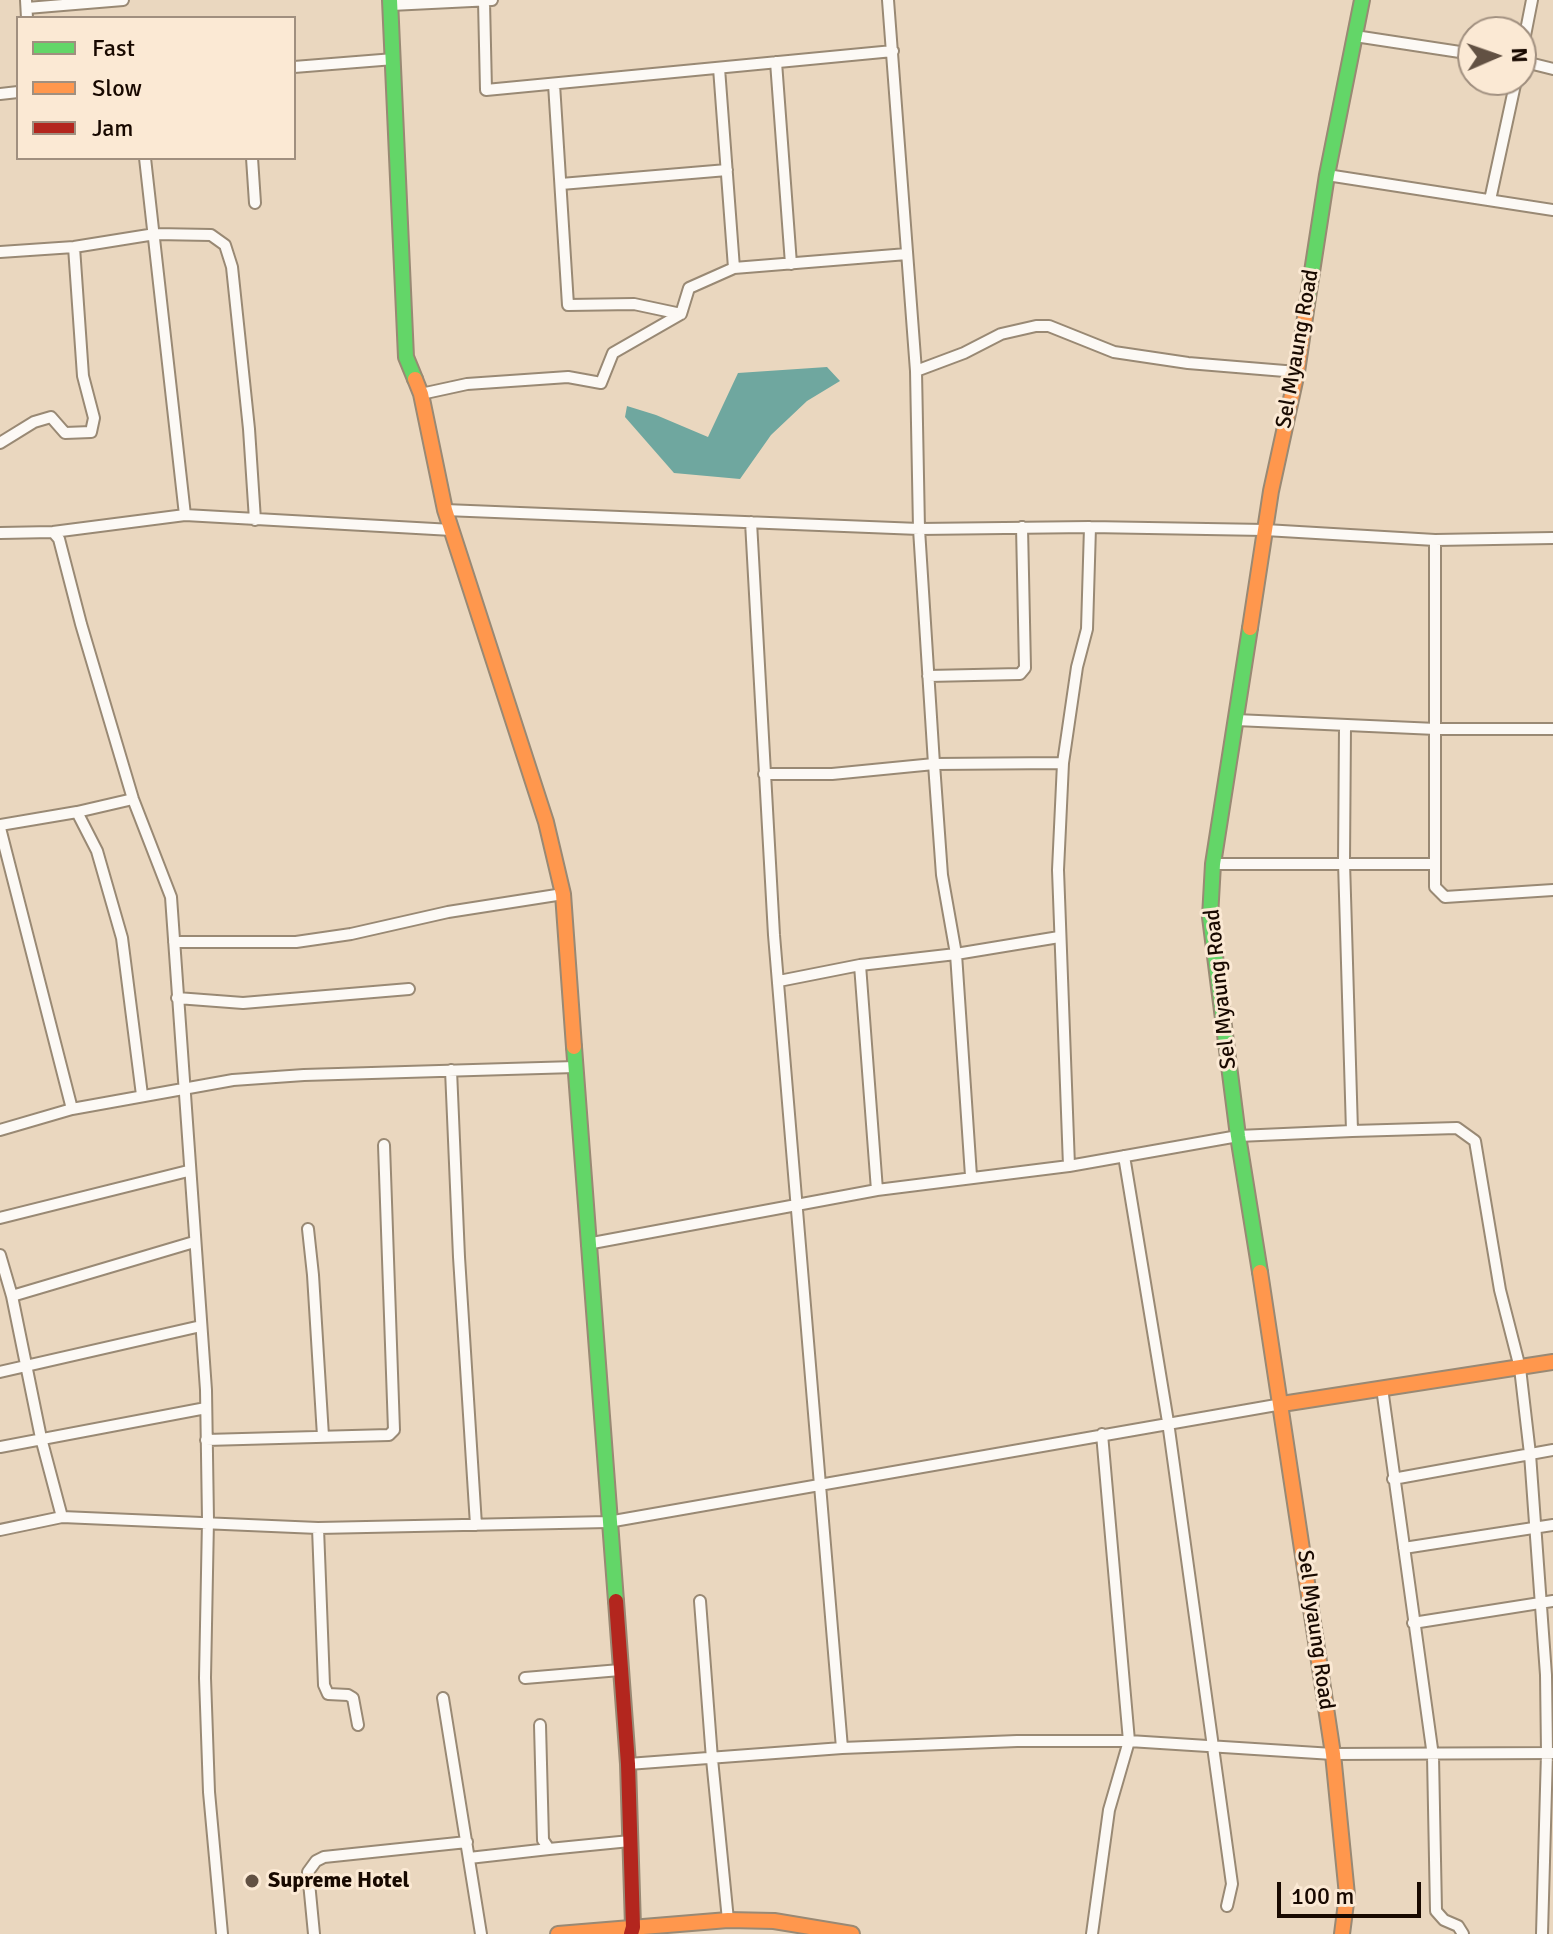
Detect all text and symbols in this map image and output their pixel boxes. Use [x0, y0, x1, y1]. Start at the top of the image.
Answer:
legend [16, 16, 296, 160]
north arrow [1457, 16, 1537, 96]
text: Fast [92, 33, 135, 63]
text: N [1506, 47, 1533, 63]
text: Slow [92, 73, 142, 103]
text: Jam [92, 113, 133, 143]
street label: Sel Myaung Road [1271, 267, 1325, 431]
street label: Sel Myaung Road [1199, 908, 1243, 1070]
street label: Sel Myaung Road [1291, 1548, 1339, 1712]
scale bar [1281, 1866, 1425, 1916]
place label: Supreme Hotel [268, 1868, 410, 1894]
marker: Supreme Hotel [243, 1872, 261, 1890]
text: 100 m [1291, 1881, 1354, 1911]

